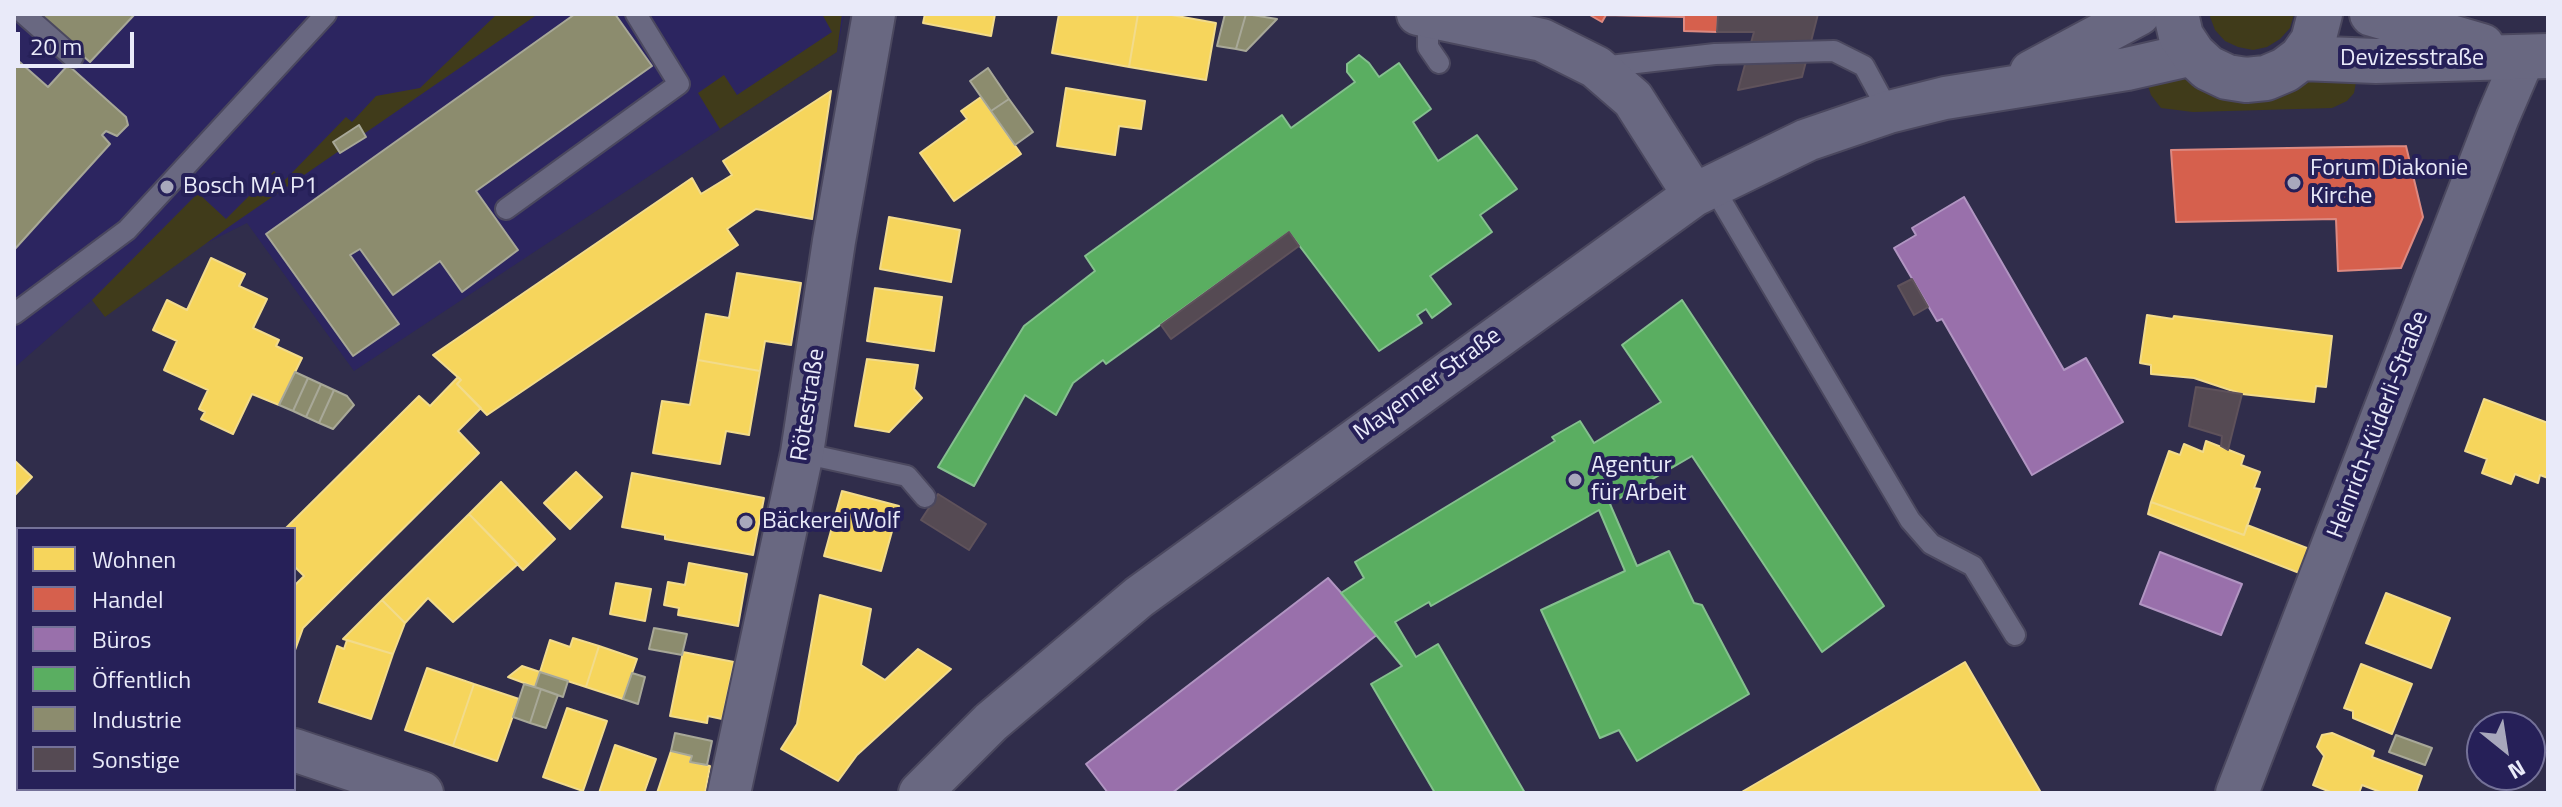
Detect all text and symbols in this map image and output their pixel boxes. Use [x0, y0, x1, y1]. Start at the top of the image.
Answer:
scale bar [20, 16, 138, 66]
text: 20 m [30, 28, 82, 64]
street label: Devizesstraße [2340, 45, 2484, 73]
place label: Forum Diakonie Kirche [2310, 155, 2468, 211]
place label: Bosch MA P1 [183, 173, 318, 201]
marker: Forum Diakonie Kirche [2285, 174, 2303, 192]
marker: Bosch MA P1 [158, 178, 176, 196]
street label: Heinrich-Küderli-Straße [2322, 307, 2436, 543]
street label: Mayenner Straße [1349, 322, 1507, 448]
street label: Rötestraße [786, 347, 832, 463]
place label: Agentur für Arbeit [1591, 452, 1686, 508]
marker: Agentur für Arbeit [1566, 471, 1584, 489]
place label: Bäckerei Wolf [762, 508, 900, 536]
marker: Bäckerei Wolf [737, 513, 755, 531]
legend [16, 527, 296, 791]
text: Wohnen [92, 541, 176, 577]
text: Handel [92, 581, 163, 617]
text: Büros [92, 621, 151, 657]
text: Öffentlich [92, 661, 191, 697]
text: Industrie [92, 701, 182, 737]
north arrow [2466, 711, 2546, 791]
text: Sonstige [92, 741, 180, 777]
text: N [2502, 752, 2532, 789]

